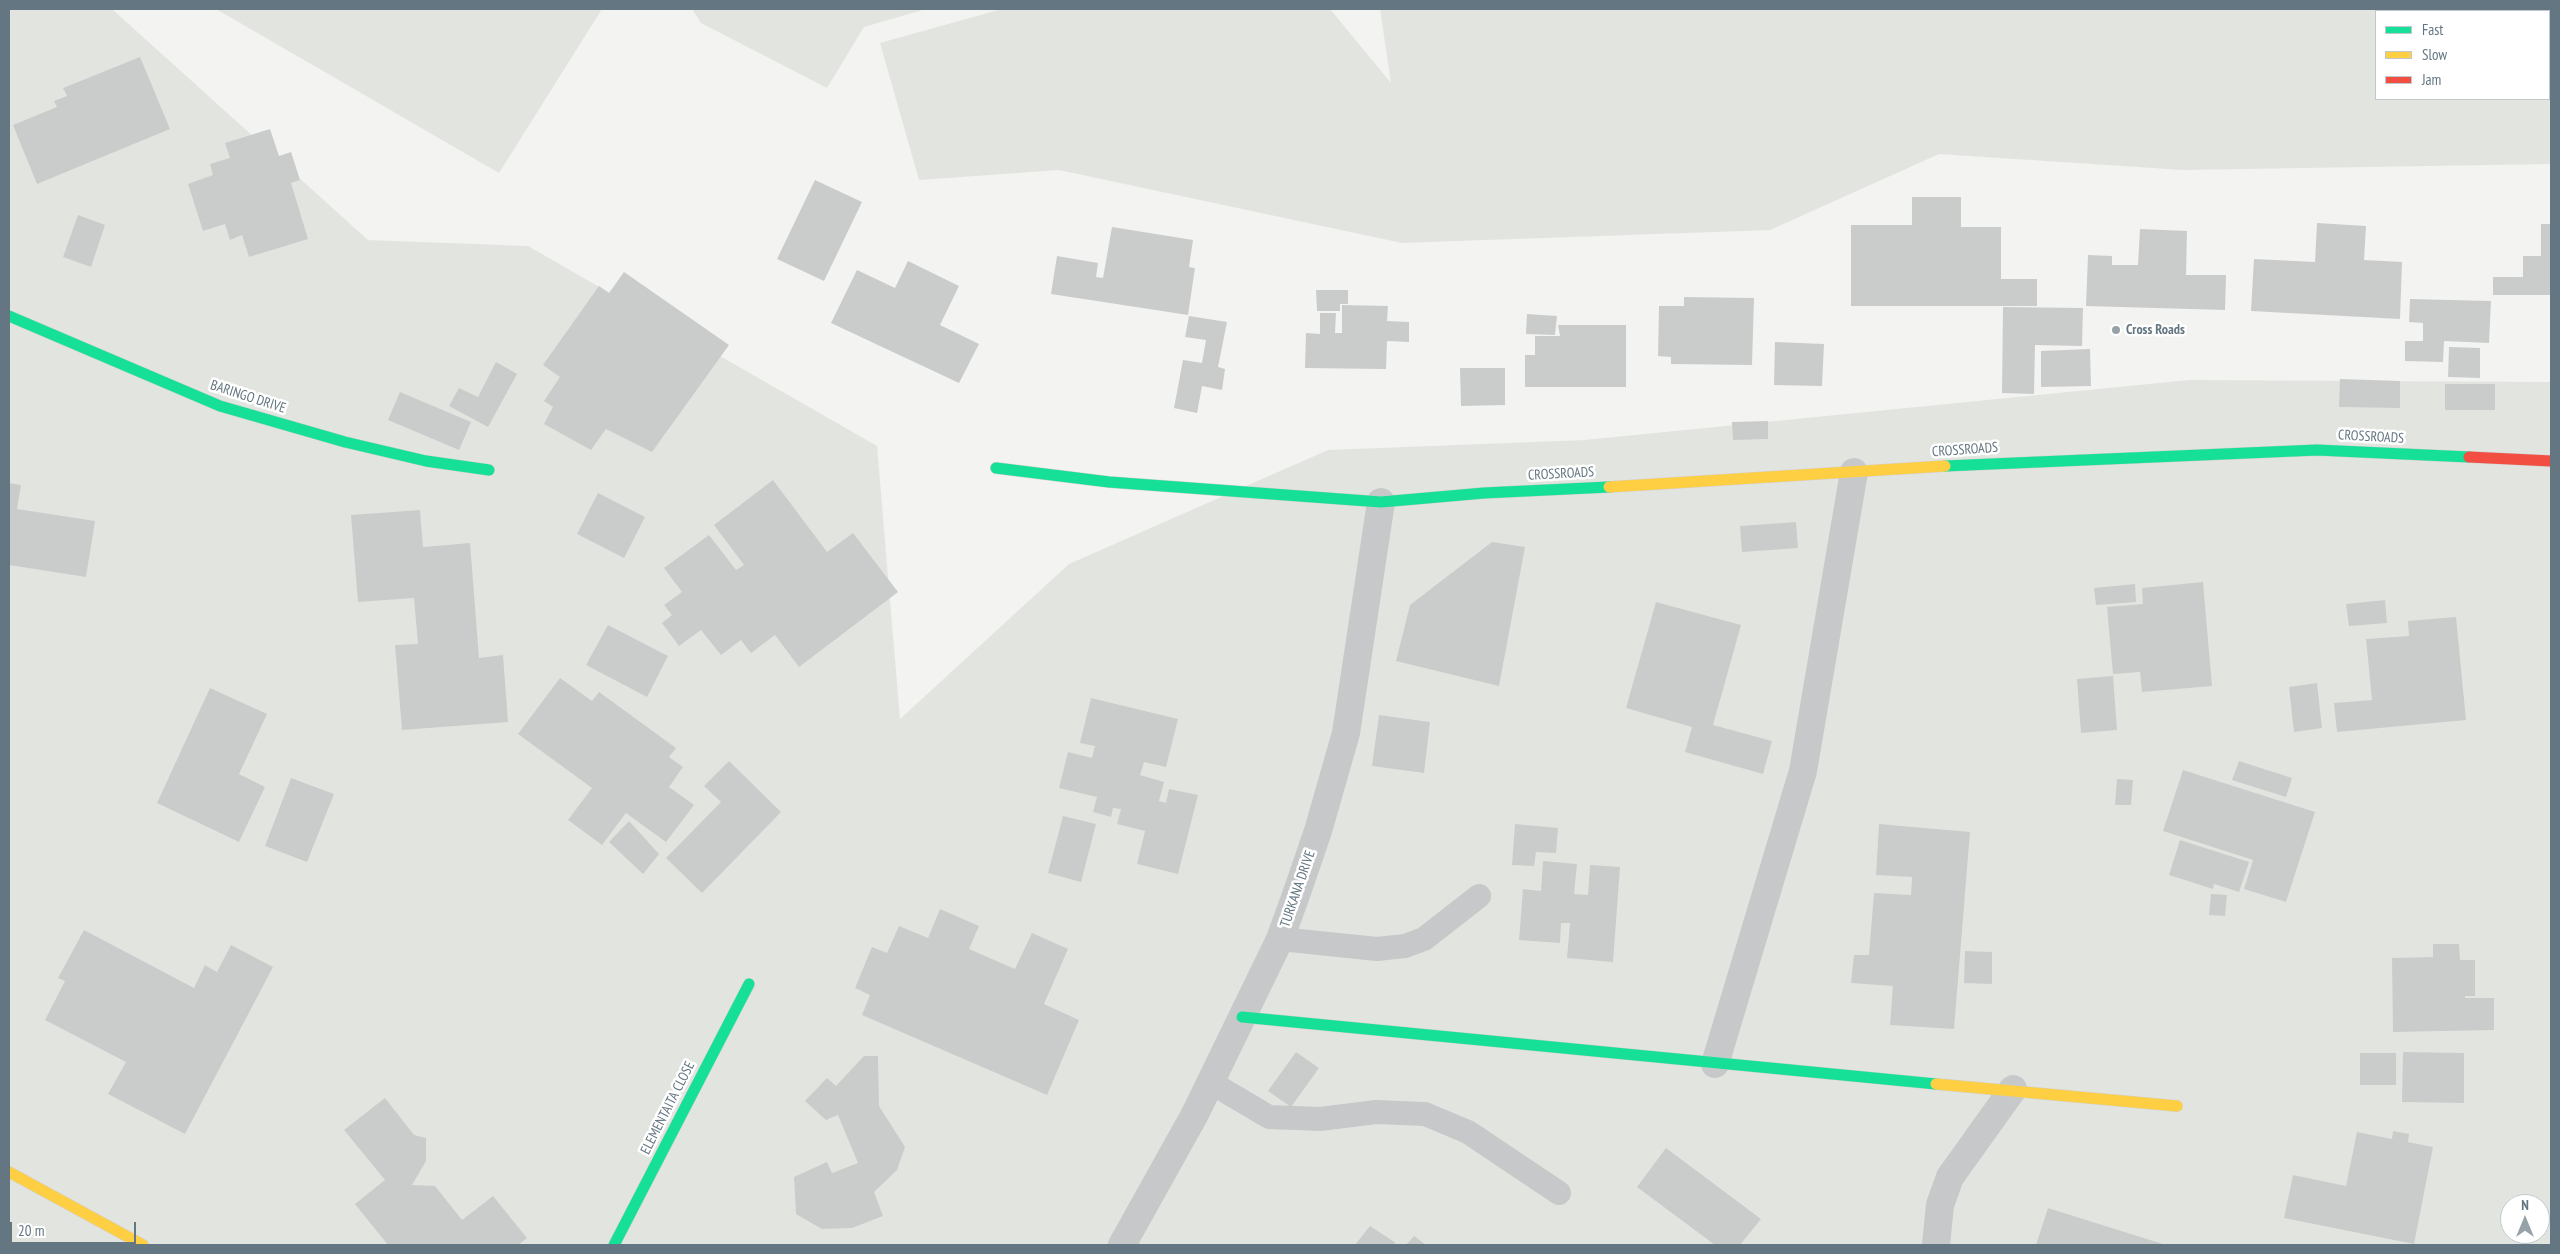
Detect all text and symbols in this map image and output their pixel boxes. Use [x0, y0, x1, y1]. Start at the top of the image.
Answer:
legend [2375, 10, 2550, 100]
text: Fast [2422, 20, 2443, 39]
text: Slow [2422, 45, 2447, 64]
text: Jam [2422, 70, 2441, 89]
place label: Cross Roads [2126, 322, 2185, 338]
marker: Cross Roads [2110, 324, 2122, 336]
street label: BARINGO DRIVE [208, 377, 288, 417]
street label: CROSSROADS [2338, 427, 2404, 447]
street label: CROSSROADS [1931, 439, 1999, 461]
street label: CROSSROADS [1528, 464, 1594, 484]
street label: TURKANA DRIVE [1277, 848, 1319, 930]
street label: ELEMENTAITA CLOSE [637, 1059, 699, 1157]
north arrow [2500, 1194, 2550, 1244]
text: N [2521, 1196, 2529, 1214]
scale bar [12, 1212, 139, 1244]
text: 20 m [18, 1221, 44, 1240]

